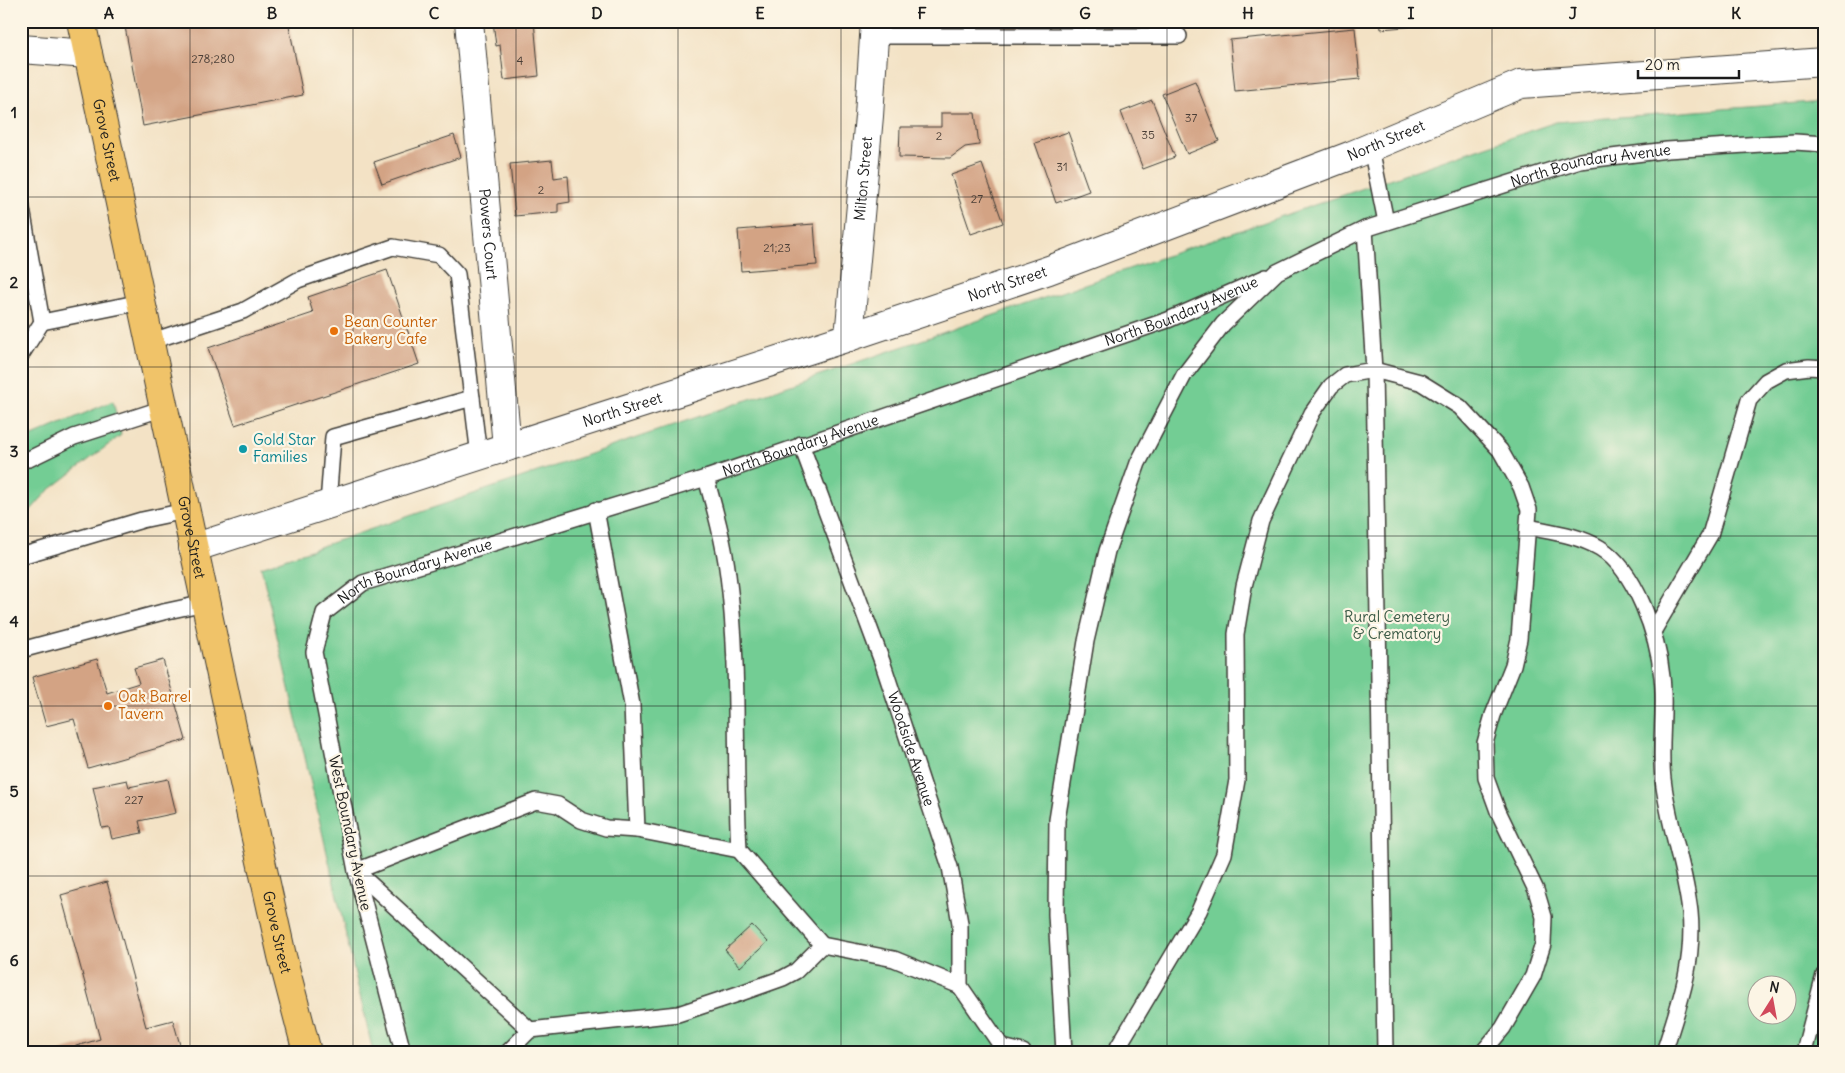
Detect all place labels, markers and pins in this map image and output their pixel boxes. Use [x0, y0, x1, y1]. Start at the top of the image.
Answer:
place label: Bean Counter Bakery Cafe [344, 312, 437, 348]
marker: Bean Counter Bakery Cafe [328, 325, 340, 337]
place label: Gold Star Families [253, 430, 316, 466]
marker: Gold Star Families [237, 443, 249, 455]
place label: Oak Barrel Tavern [118, 687, 191, 723]
marker: Oak Barrel Tavern [102, 700, 114, 712]

